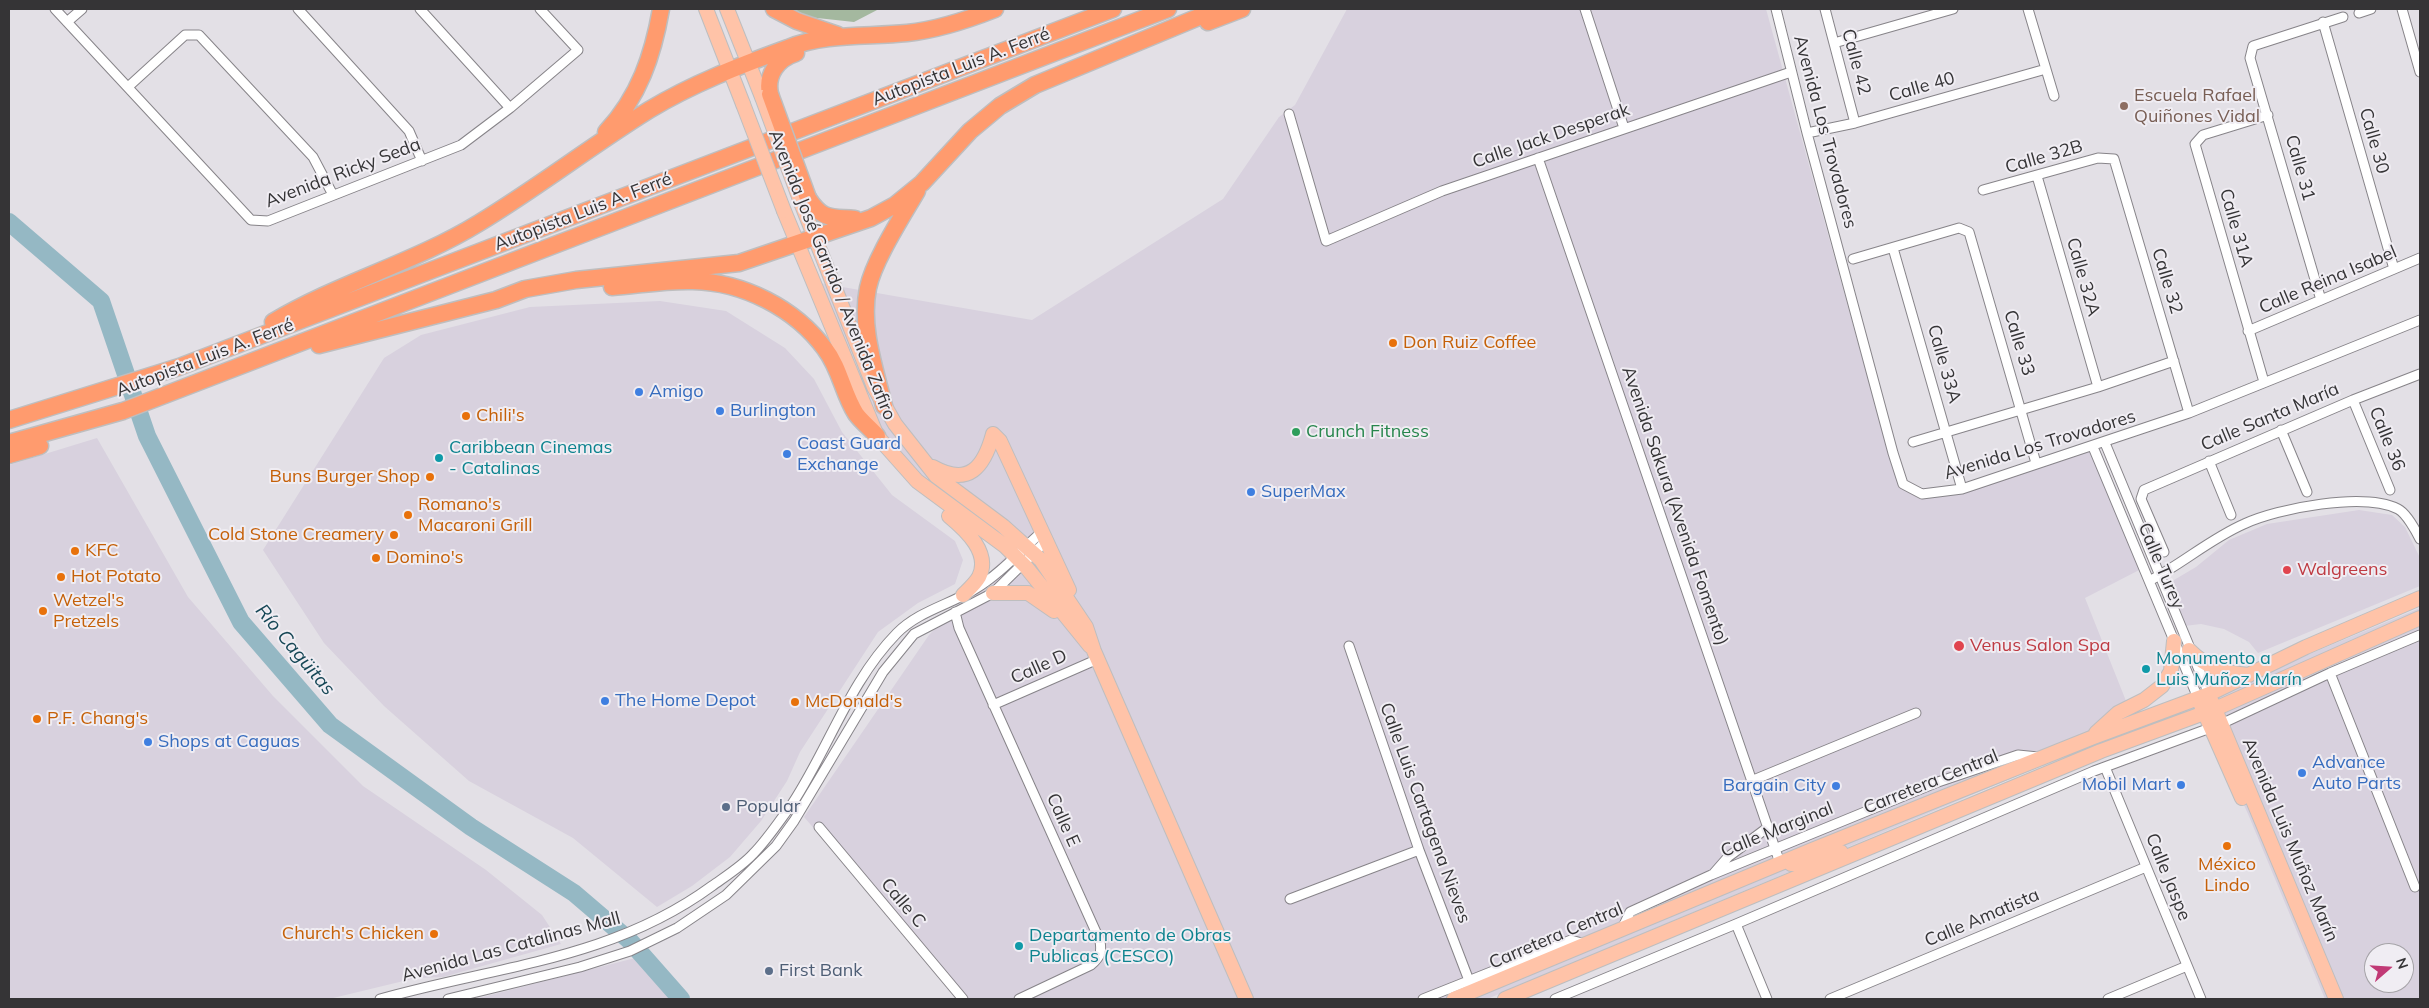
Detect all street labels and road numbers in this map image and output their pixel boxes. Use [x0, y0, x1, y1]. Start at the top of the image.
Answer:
street label: Autopista Luis A. Ferré [869, 23, 1053, 111]
street label: Calle 42 [1837, 27, 1875, 97]
street label: Avenida Los Trovadores [1789, 33, 1861, 231]
street label: Calle 40 [1887, 67, 1957, 107]
street label: Calle Jack Desperak [1470, 99, 1632, 173]
street label: Calle 30 [2354, 106, 2394, 176]
street label: Avenida José Garrido / Avenida Zafiro [764, 127, 900, 423]
street label: Avenida Ricky Seda [262, 133, 424, 213]
street label: Calle 31 [2280, 133, 2320, 203]
street label: Calle 32B [2003, 136, 2085, 178]
street label: Autopista Luis A. Ferré [491, 168, 675, 256]
street label: Calle 31A [2214, 186, 2258, 270]
street label: Calle 32A [2061, 235, 2105, 319]
street label: Calle Reina Isabel [2256, 241, 2400, 319]
street label: Calle 32 [2147, 246, 2187, 316]
street label: Calle 33 [1999, 308, 2039, 378]
street label: Autopista Luis A. Ferré [113, 314, 297, 402]
street label: Calle 33A [1922, 322, 1966, 406]
street label: Avenida Sakura (Avenida Fomento) [1617, 364, 1733, 648]
street label: Calle Santa María [2198, 378, 2342, 456]
street label: Calle 36 [2364, 404, 2410, 474]
street label: Avenida Los Trovadores [1942, 406, 2138, 484]
street label: Calle Turey [2133, 520, 2189, 612]
street label: Calle D [1008, 645, 1070, 689]
street label: Calle Luis Cartagena Nieves [1375, 700, 1475, 926]
street label: Avenida Luis Muñoz Marín [2237, 735, 2343, 945]
street label: Carretera Central [1860, 745, 2002, 819]
street label: Calle E [1042, 790, 1084, 850]
street label: Calle Marginal [1718, 798, 1836, 862]
street label: Calle Jaspe [2141, 830, 2195, 924]
street label: Calle C [876, 874, 930, 932]
street label: Calle Amatista [1922, 884, 2042, 952]
street label: Carretera Central [1486, 898, 1626, 974]
street label: Avenida Las Catalinas Mall [399, 907, 623, 987]

